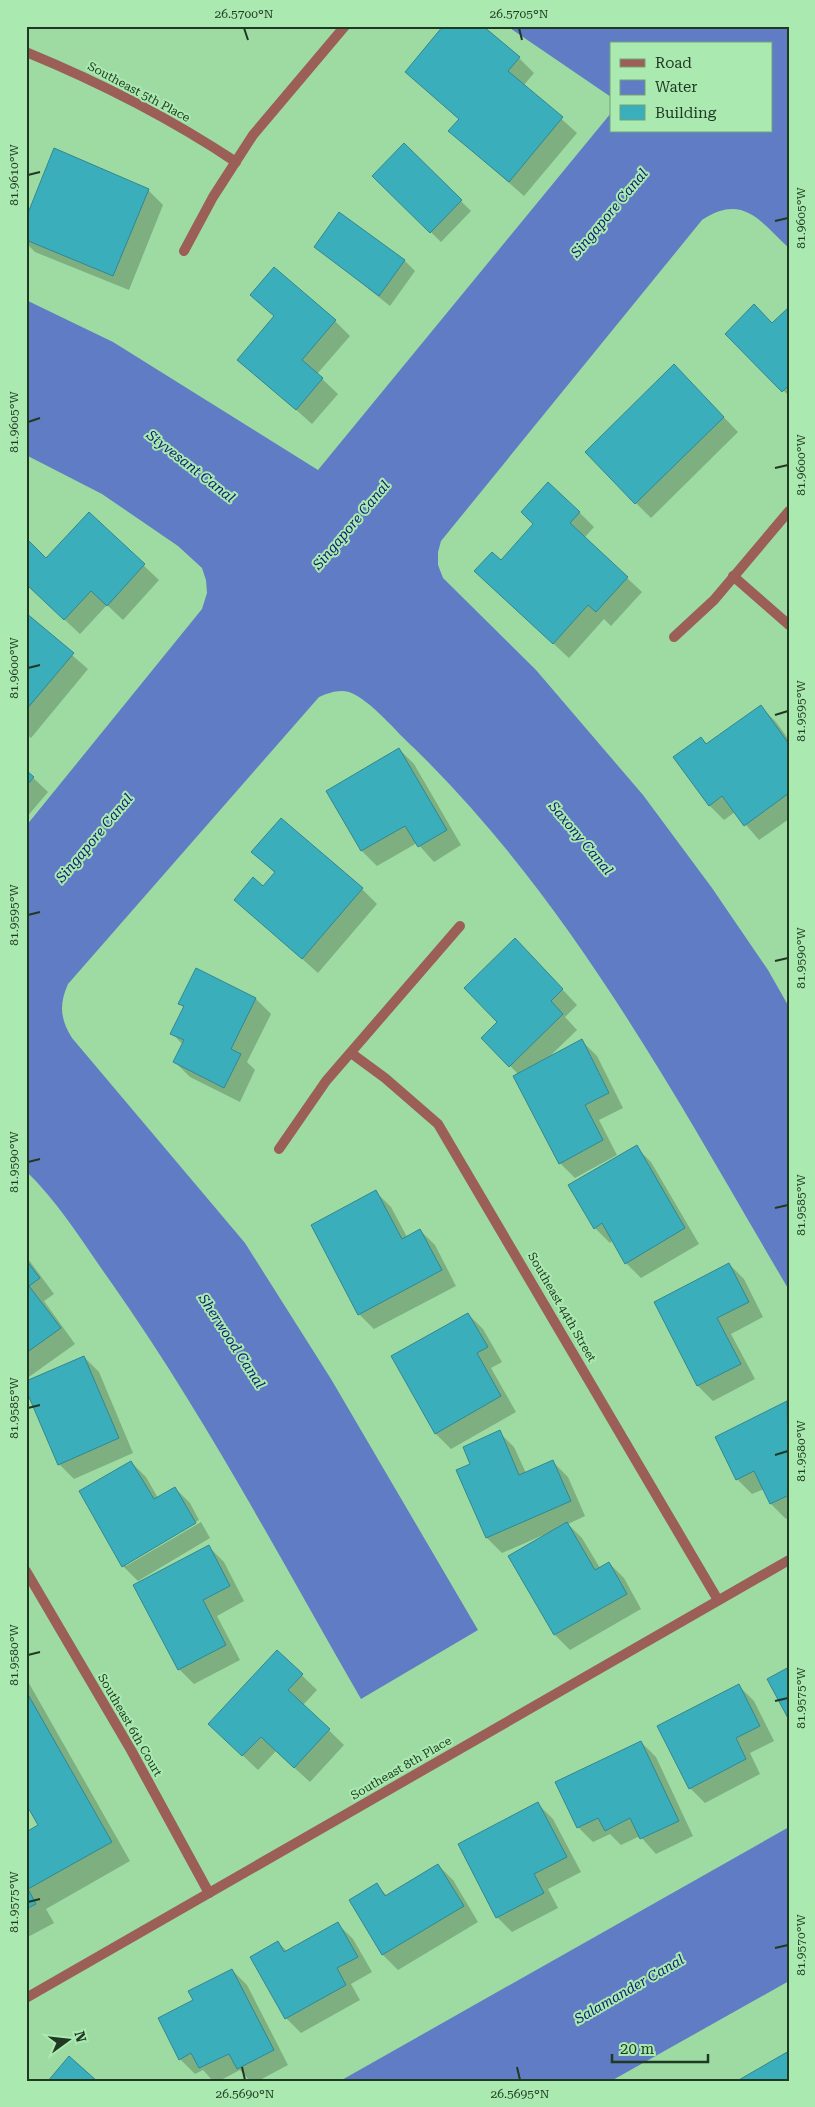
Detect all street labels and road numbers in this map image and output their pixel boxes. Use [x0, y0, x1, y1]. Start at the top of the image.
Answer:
street label: Southeast 5th Place [85, 59, 193, 125]
street label: Southeast 44th Street [525, 1250, 599, 1365]
street label: Southeast 6th Court [95, 1671, 165, 1779]
street label: Southeast 8th Place [348, 1733, 454, 1803]

